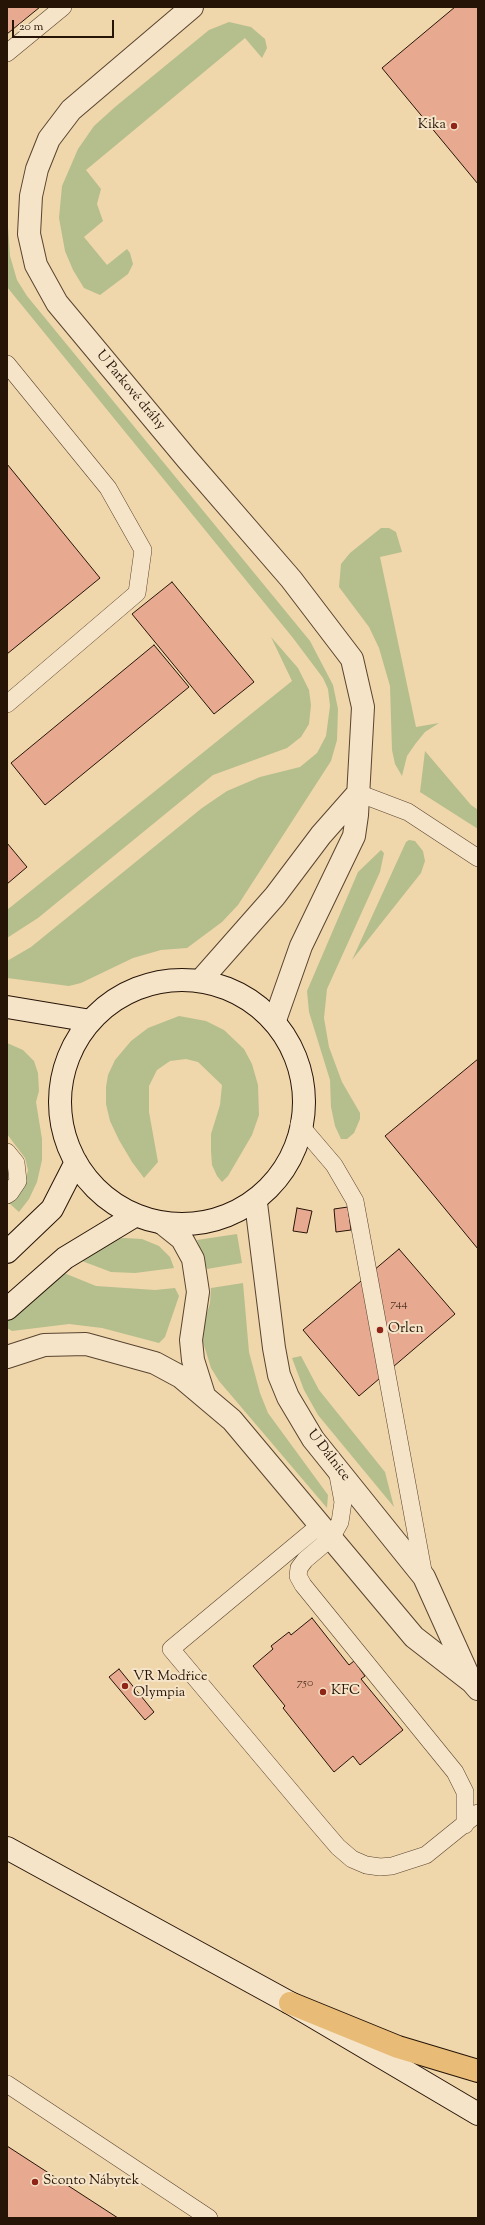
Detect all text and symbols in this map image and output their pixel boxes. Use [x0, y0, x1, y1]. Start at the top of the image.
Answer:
scale bar [14, 12, 116, 38]
text: 20 m [19, 18, 43, 36]
place label: Kika [418, 118, 446, 134]
marker: Kika [449, 121, 459, 131]
street label: U Parkové dráhy [92, 348, 168, 434]
house number: 744 [390, 1298, 408, 1312]
place label: Orlen [388, 1322, 424, 1338]
marker: Orlen [375, 1325, 385, 1335]
street label: U Dálnice [303, 1427, 353, 1485]
place label: VR Modřice Olympia [133, 1670, 207, 1702]
house number: 750 [297, 1677, 313, 1691]
marker: VR Modřice Olympia [120, 1681, 130, 1691]
place label: KFC [331, 1684, 360, 1700]
marker: KFC [318, 1687, 328, 1697]
place label: Sconto Nábytek [43, 2174, 139, 2190]
marker: Sconto Nábytek [30, 2177, 40, 2187]

